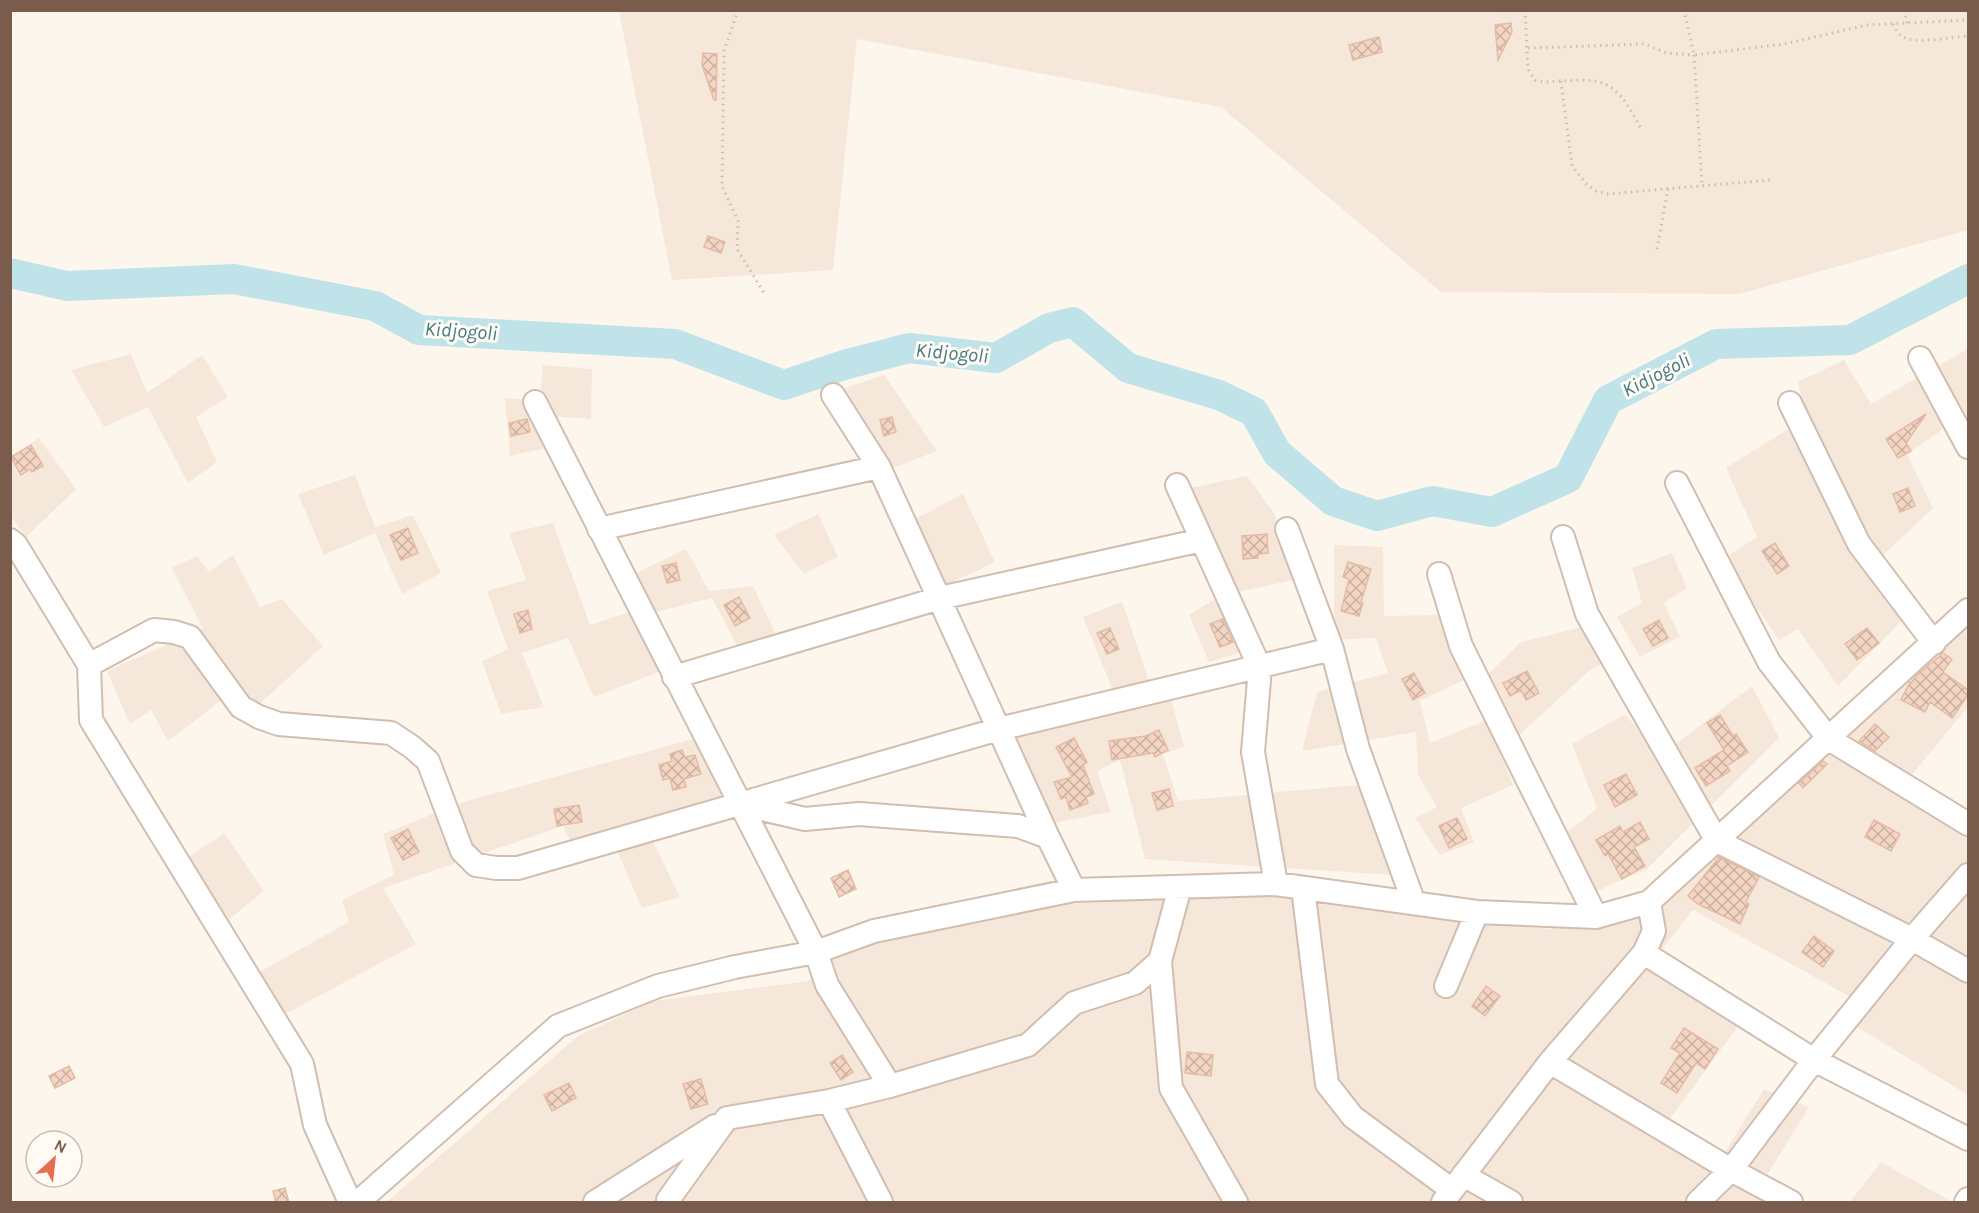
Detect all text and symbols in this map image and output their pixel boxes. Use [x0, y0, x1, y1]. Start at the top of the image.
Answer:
water label: Kidjogoli [424, 317, 498, 345]
water label: Kidjogoli [915, 338, 989, 368]
water label: Kidjogoli [1618, 348, 1694, 402]
north arrow [24, 1129, 84, 1189]
text: N [51, 1135, 70, 1157]

